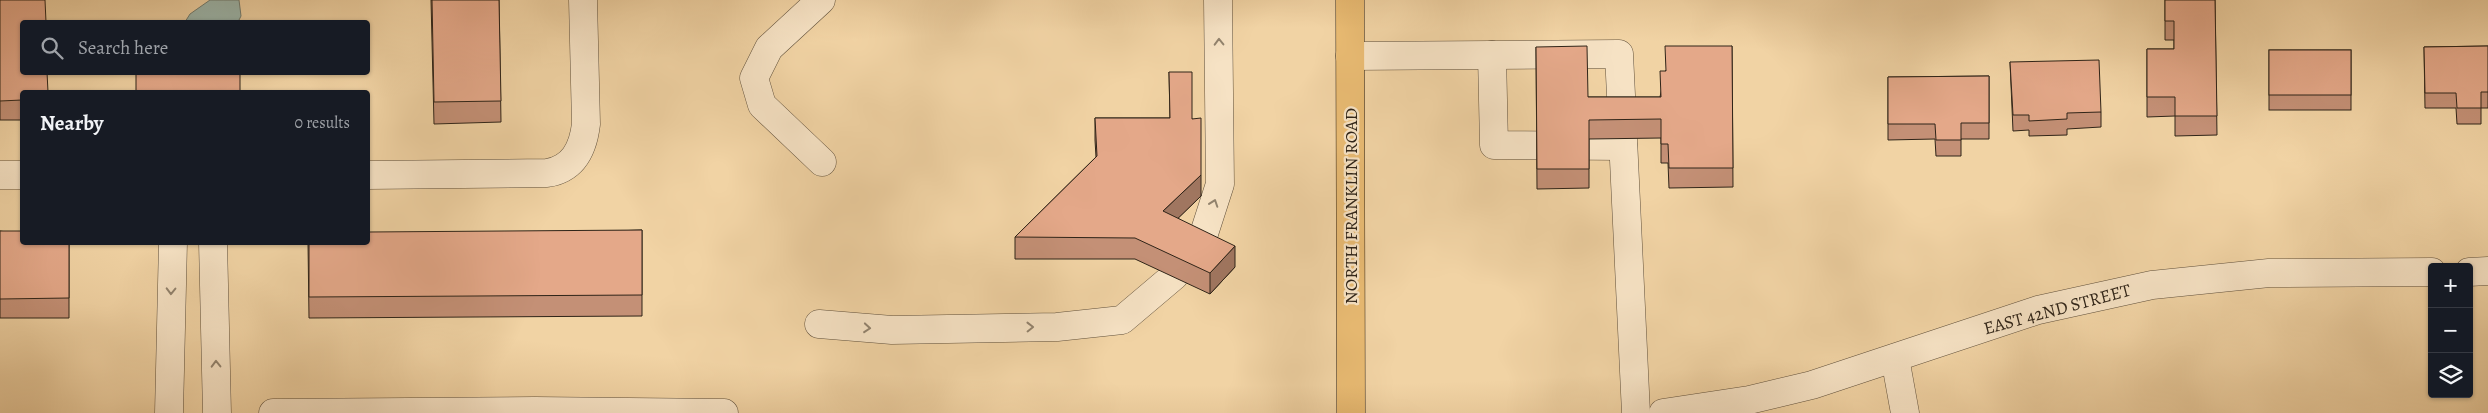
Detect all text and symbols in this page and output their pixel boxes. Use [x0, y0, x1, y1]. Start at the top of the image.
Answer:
search box [20, 20, 370, 75]
icon: search [38, 34, 66, 62]
text: Search here [78, 35, 168, 61]
one-way arrow [1214, 37, 1224, 45]
street label: NORTH FRANKLIN ROAD [1339, 108, 1363, 304]
text: Nearby [40, 109, 103, 137]
text: 0 results [294, 112, 350, 134]
one-way arrow [1208, 199, 1218, 208]
map controls [2428, 263, 2473, 398]
button: + [2428, 263, 2473, 308]
street label: EAST 42ND STREET [1981, 278, 2133, 340]
one-way arrow [166, 287, 177, 295]
button: − [2428, 308, 2473, 353]
one-way arrow [1026, 322, 1034, 333]
one-way arrow [863, 323, 871, 334]
button: layers [2428, 353, 2473, 398]
one-way arrow [210, 360, 221, 368]

